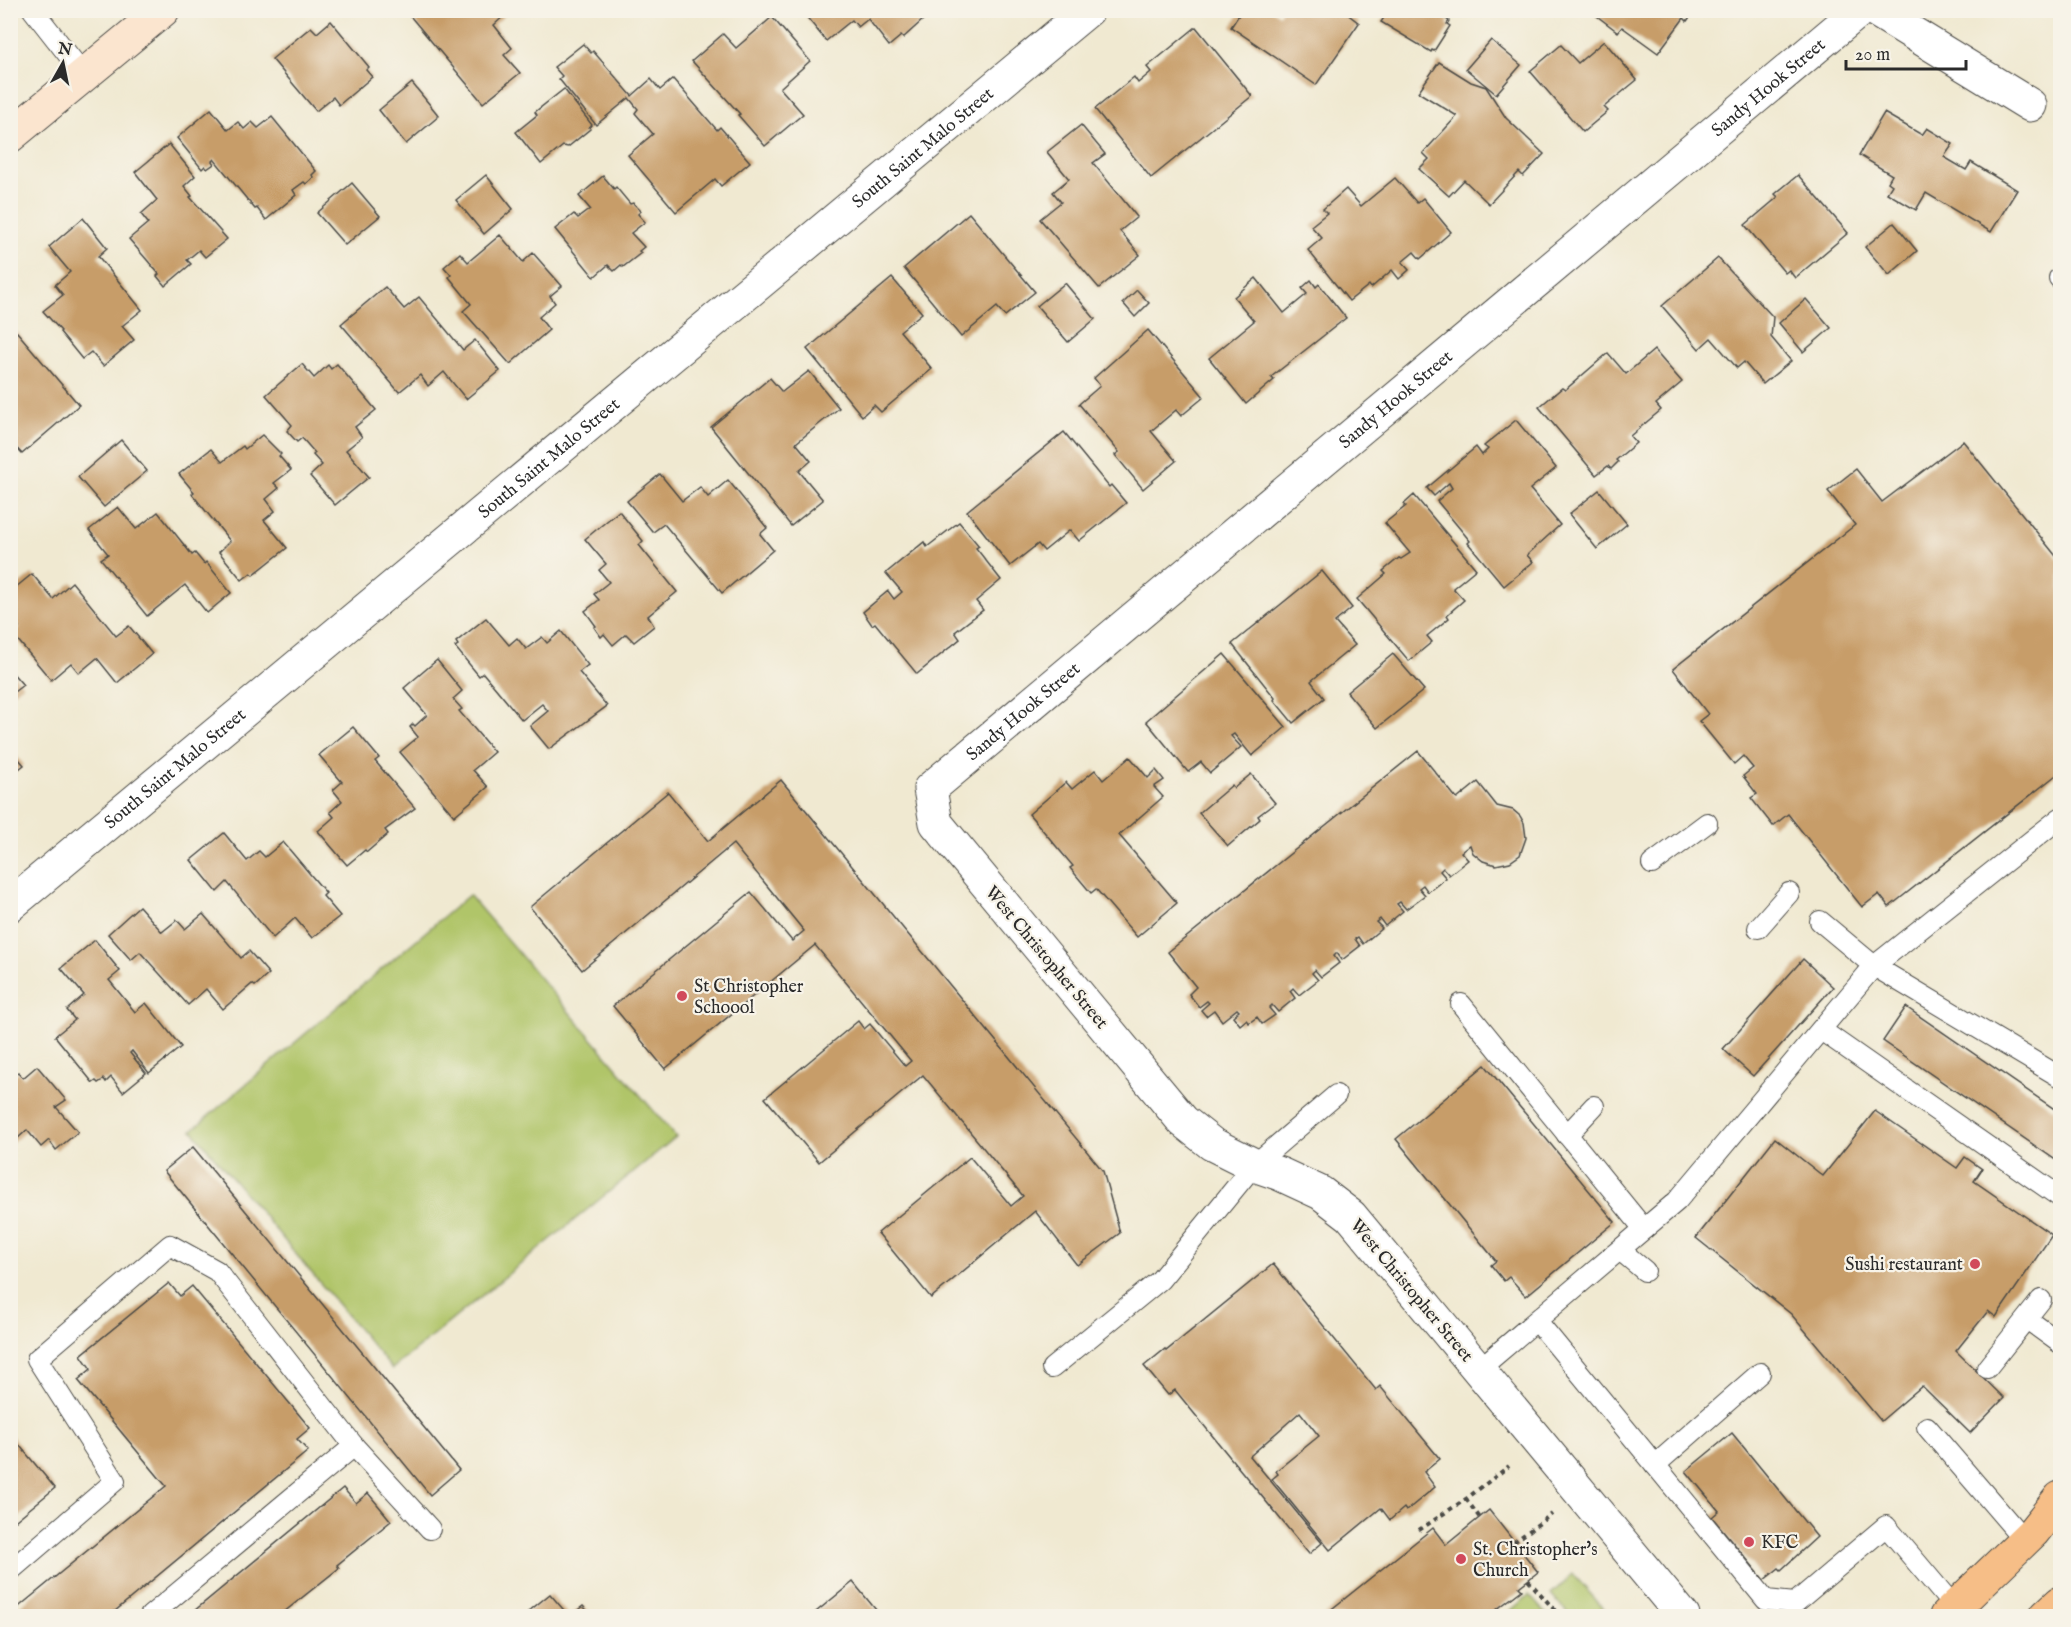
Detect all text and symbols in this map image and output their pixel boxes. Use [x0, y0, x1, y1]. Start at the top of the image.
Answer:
north arrow [33, 33, 93, 93]
scale bar [1846, 33, 1966, 71]
street label: Sandy Hook Street [1707, 34, 1831, 143]
text: N [56, 39, 74, 61]
text: 20 m [1855, 44, 1890, 67]
street label: South Saint Malo Street [848, 83, 999, 214]
street label: Sandy Hook Street [1335, 346, 1458, 455]
street label: South Saint Malo Street [474, 394, 625, 525]
street label: Sandy Hook Street [962, 658, 1086, 767]
street label: South Saint Malo Street [100, 704, 251, 835]
street label: West Christopher Street [979, 882, 1112, 1034]
place label: St Christopher Schoool [694, 976, 804, 1020]
marker: St Christopher Schoool [675, 989, 689, 1003]
street label: West Christopher Street [1344, 1215, 1477, 1367]
place label: Sushi restaurant [1845, 1254, 1963, 1277]
marker: Sushi restaurant [1968, 1257, 1982, 1271]
place label: KFC [1761, 1532, 1798, 1555]
marker: KFC [1742, 1535, 1756, 1549]
place label: St. Christopher's Church [1473, 1539, 1597, 1583]
marker: St. Christopher's Church [1454, 1552, 1468, 1566]

